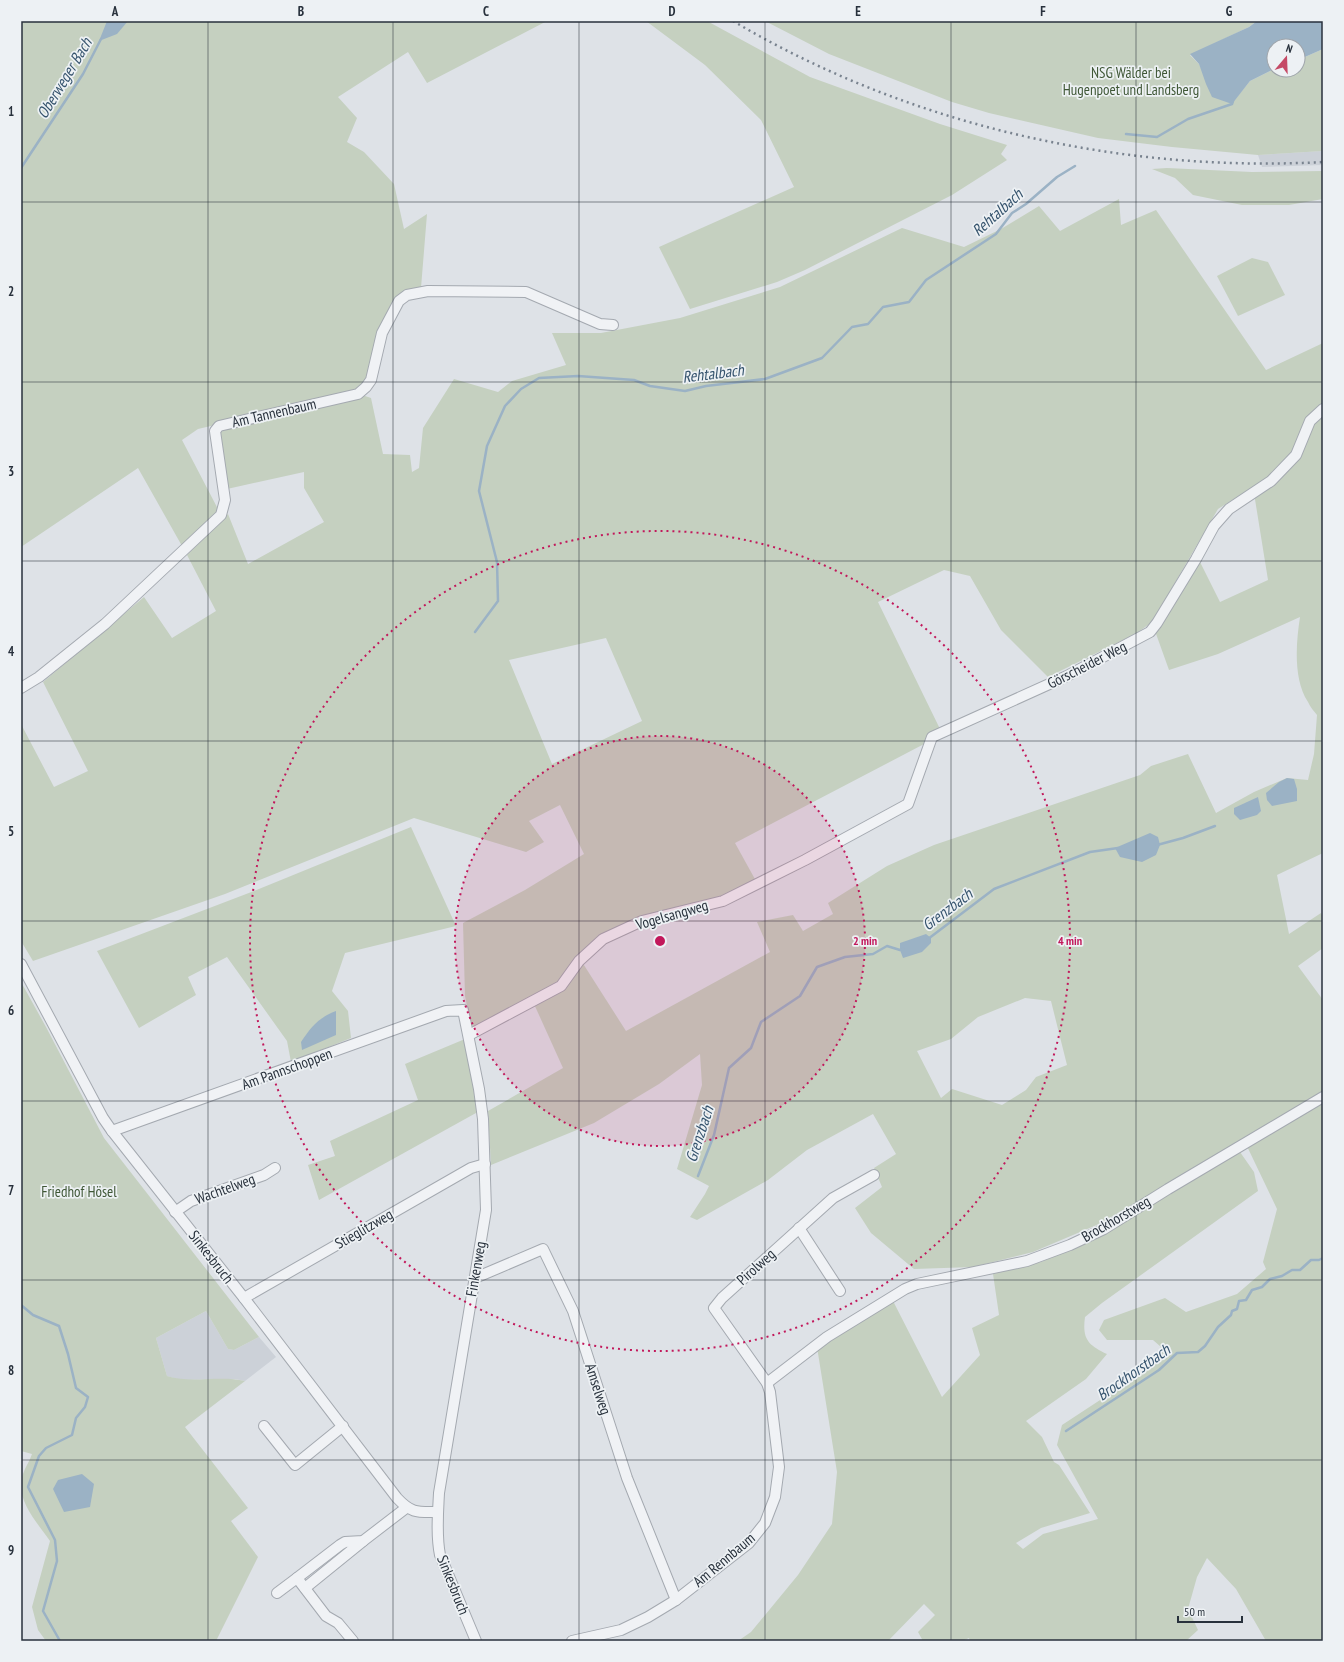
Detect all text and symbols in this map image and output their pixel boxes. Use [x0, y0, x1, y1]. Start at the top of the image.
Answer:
text: A [111, 3, 119, 20]
text: B [298, 3, 304, 20]
text: C [483, 3, 489, 20]
text: D [669, 3, 676, 20]
text: E [855, 3, 861, 20]
text: F [1040, 3, 1046, 20]
text: G [1226, 3, 1233, 20]
water label: Oberweger Bach [32, 33, 96, 122]
north arrow [1266, 38, 1306, 78]
text: N [1284, 41, 1294, 56]
park label: NSG Wälder bei Hugenpoet und Landsberg [1063, 63, 1199, 99]
text: 1 [8, 103, 14, 120]
water label: Rehtalbach [968, 183, 1027, 240]
text: 2 [8, 283, 14, 300]
water label: Rehtalbach [681, 359, 746, 387]
street label: Am Tannenbaum [230, 394, 318, 431]
text: 3 [8, 463, 14, 480]
street label: Görscheider Weg [1044, 637, 1130, 693]
text: 4 [8, 643, 15, 660]
text: 5 [8, 823, 14, 840]
water label: Grenzbach [918, 883, 977, 934]
street label: Vogelsangweg [633, 895, 710, 934]
text: 2 min [853, 933, 877, 948]
text: 4 min [1058, 933, 1082, 948]
centre of rings [653, 934, 667, 948]
text: 6 [8, 1002, 14, 1019]
street label: Am Pannschoppen [239, 1043, 335, 1094]
water label: Grenzbach [681, 1103, 718, 1165]
street label: Wachtelweg [192, 1169, 257, 1208]
text: 7 [8, 1182, 14, 1199]
park label: Friedhof Hösel [41, 1182, 117, 1201]
street label: Brockhorstweg [1078, 1191, 1154, 1246]
street label: Stieglitzweg [331, 1204, 396, 1253]
street label: Sinkesbruch [185, 1226, 238, 1287]
street label: Finkenweg [461, 1240, 490, 1298]
street label: Pirolweg [732, 1244, 779, 1289]
water label: Brockhorstbach [1092, 1339, 1174, 1405]
street label: Amselweg [581, 1361, 616, 1417]
text: 8 [8, 1362, 14, 1379]
street label: Am Rennbaum [689, 1528, 758, 1591]
text: 9 [8, 1542, 14, 1559]
street label: Sinkesbruch [433, 1552, 474, 1617]
scale bar [1178, 1598, 1242, 1624]
text: 50 m [1184, 1604, 1205, 1619]

